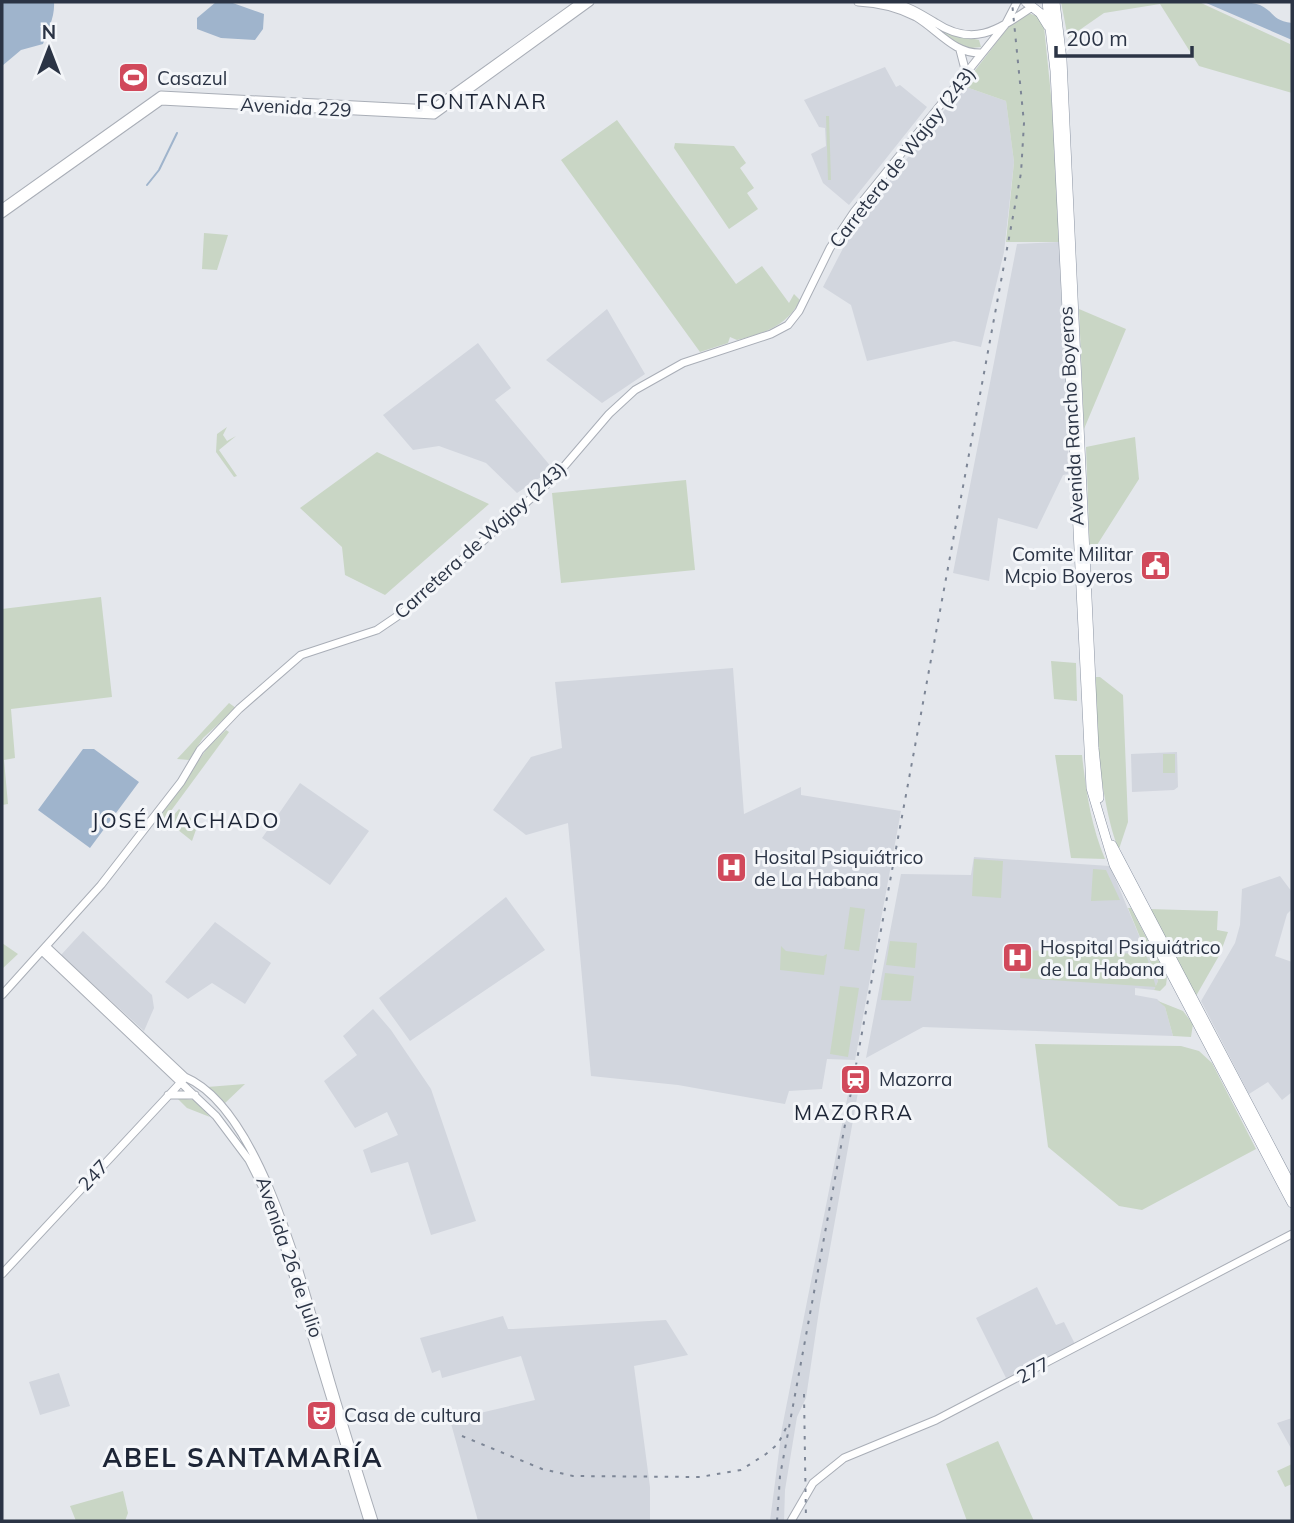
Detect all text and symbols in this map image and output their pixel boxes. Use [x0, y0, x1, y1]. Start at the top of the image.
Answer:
north arrow [14, 14, 84, 84]
scale bar [1056, 14, 1192, 58]
text: N [42, 20, 56, 44]
text: 200 m [1066, 25, 1128, 51]
sports icon: Casazul [117, 61, 151, 95]
street label: Carretera de Wajay (243) [824, 62, 980, 252]
place label: Casazul [157, 66, 227, 90]
district label: FONTANAR [416, 88, 548, 114]
street label: Avenida 229 [240, 92, 352, 122]
street label: Avenida Rancho Boyeros [1053, 305, 1089, 527]
street label: Carretera de Wajay (243) [389, 456, 571, 624]
place label: Comite Militar Mcpio Boyeros [1005, 542, 1133, 588]
public building icon: Comite Militar Mcpio Boyeros [1139, 548, 1173, 582]
district label: JOSÉ MACHADO [91, 807, 281, 833]
place label: Hosital Psiquiátrico de La Habana [754, 845, 923, 891]
hospital icon: Hosital Psiquiátrico de La Habana [714, 851, 748, 885]
place label: Hospital Psiquiátrico de La Habana [1040, 935, 1221, 981]
hospital icon: Hospital Psiquiátrico de La Habana [1000, 941, 1034, 975]
station icon: Mazorra [839, 1062, 873, 1096]
place label: Mazorra [879, 1067, 952, 1091]
district label: MAZORRA [794, 1099, 914, 1125]
street label: 247 [73, 1154, 113, 1196]
street label: Avenida 26 de Julio [251, 1173, 329, 1341]
street label: 277 [1012, 1351, 1054, 1389]
theatre icon: Casa de cultura [304, 1398, 338, 1432]
place label: Casa de cultura [344, 1403, 481, 1427]
district label: ABEL SANTAMARÍA [102, 1441, 384, 1474]

